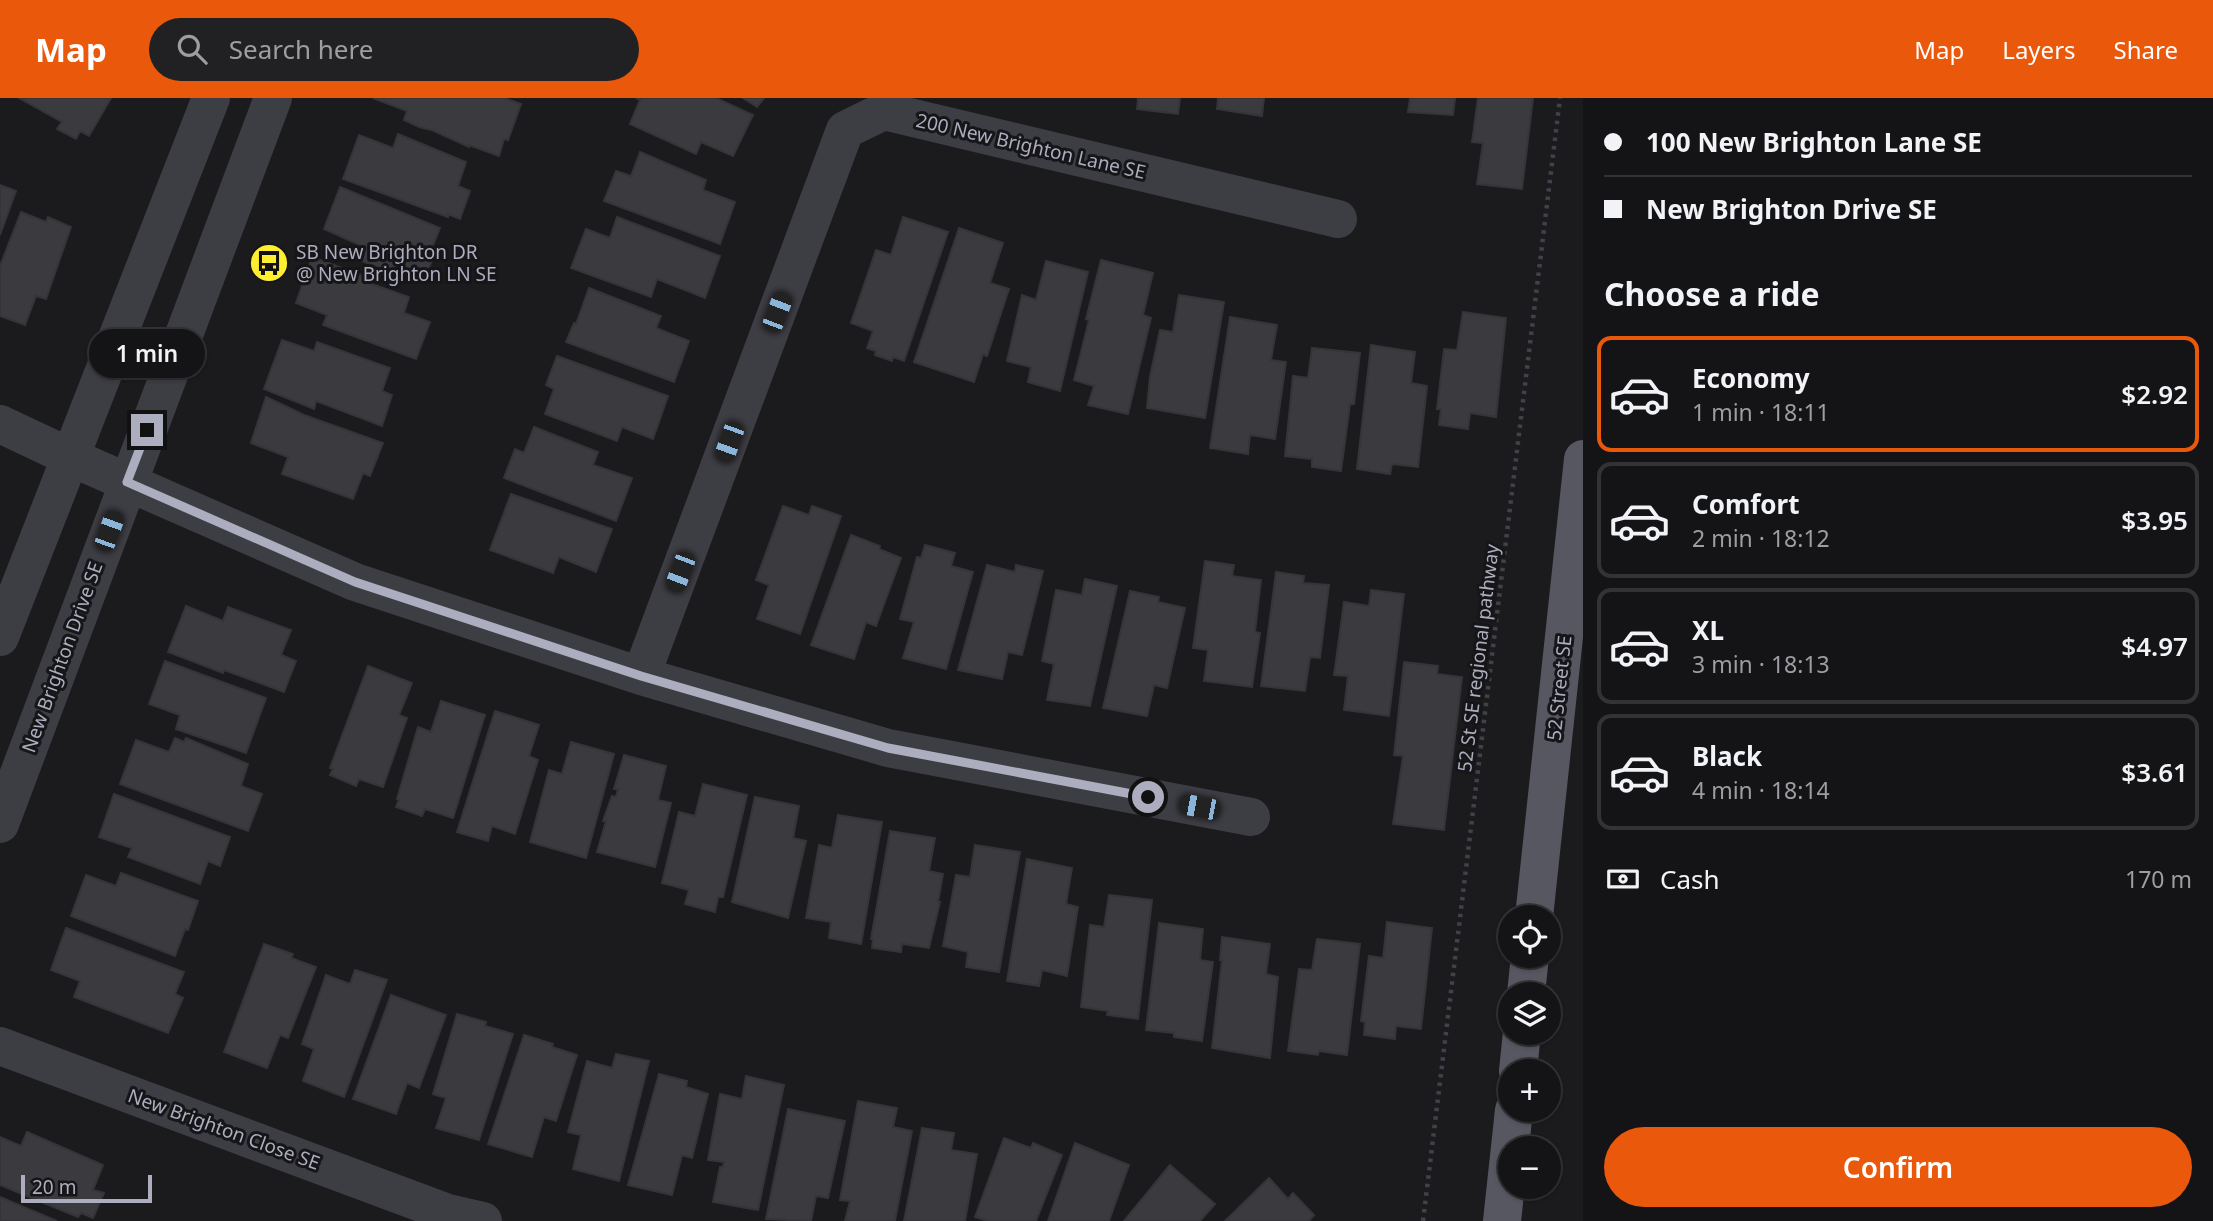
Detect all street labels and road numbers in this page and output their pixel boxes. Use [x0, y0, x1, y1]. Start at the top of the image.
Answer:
street label: 200 New Brighton Lane SE [914, 107, 1148, 185]
street label: 52 St SE regional pathway [1451, 542, 1505, 774]
street label: New Brighton Drive SE [15, 558, 109, 756]
street label: 52 Street SE [1541, 634, 1577, 742]
street label: New Brighton Close SE [124, 1082, 324, 1176]

